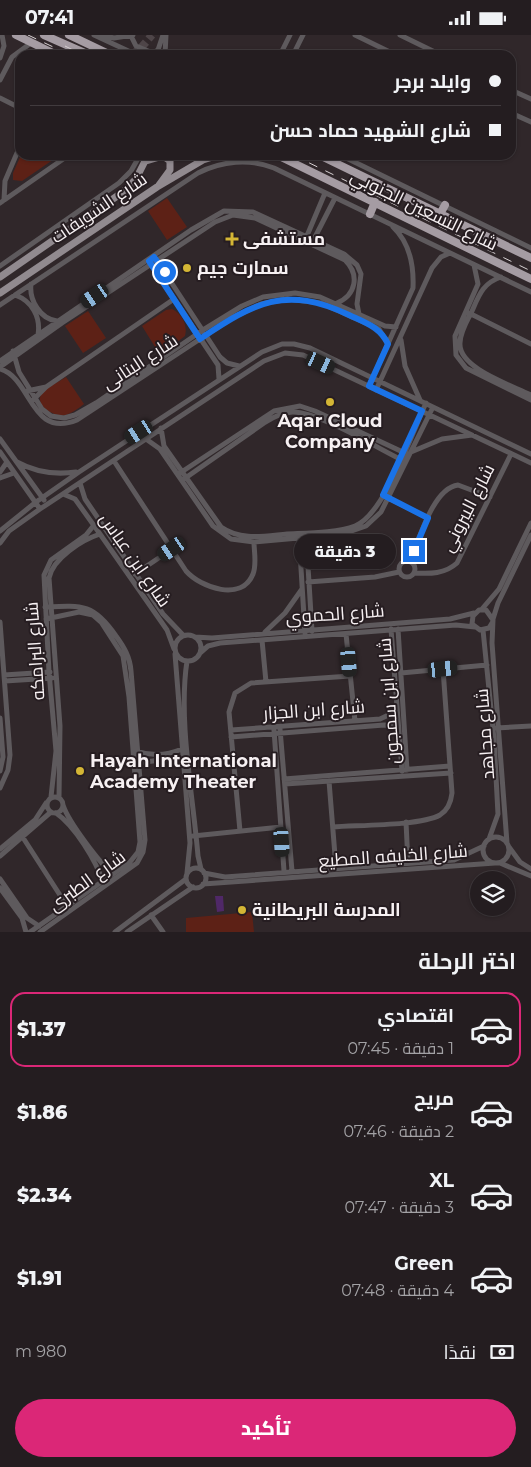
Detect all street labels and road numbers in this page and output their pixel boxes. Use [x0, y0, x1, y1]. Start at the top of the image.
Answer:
street label: شارع التسعين الجنوبي [345, 165, 501, 258]
street label: شارع الشويفات [47, 168, 152, 249]
street label: شارع البتانى [98, 329, 183, 395]
street label: شارع البيروني [436, 460, 502, 557]
street label: شارع ابن عباس [94, 509, 175, 612]
street label: شارع الحموي [285, 600, 385, 631]
street label: شارع البرامكه [21, 601, 50, 701]
street label: شارع ابن سمجون [374, 637, 405, 765]
street label: شارع مجاهد [471, 688, 500, 780]
street label: شارع ابن الجزار [261, 695, 366, 726]
street label: شارع الخليفه المطيع [318, 840, 469, 873]
street label: شارع الطبرى [44, 846, 130, 917]

